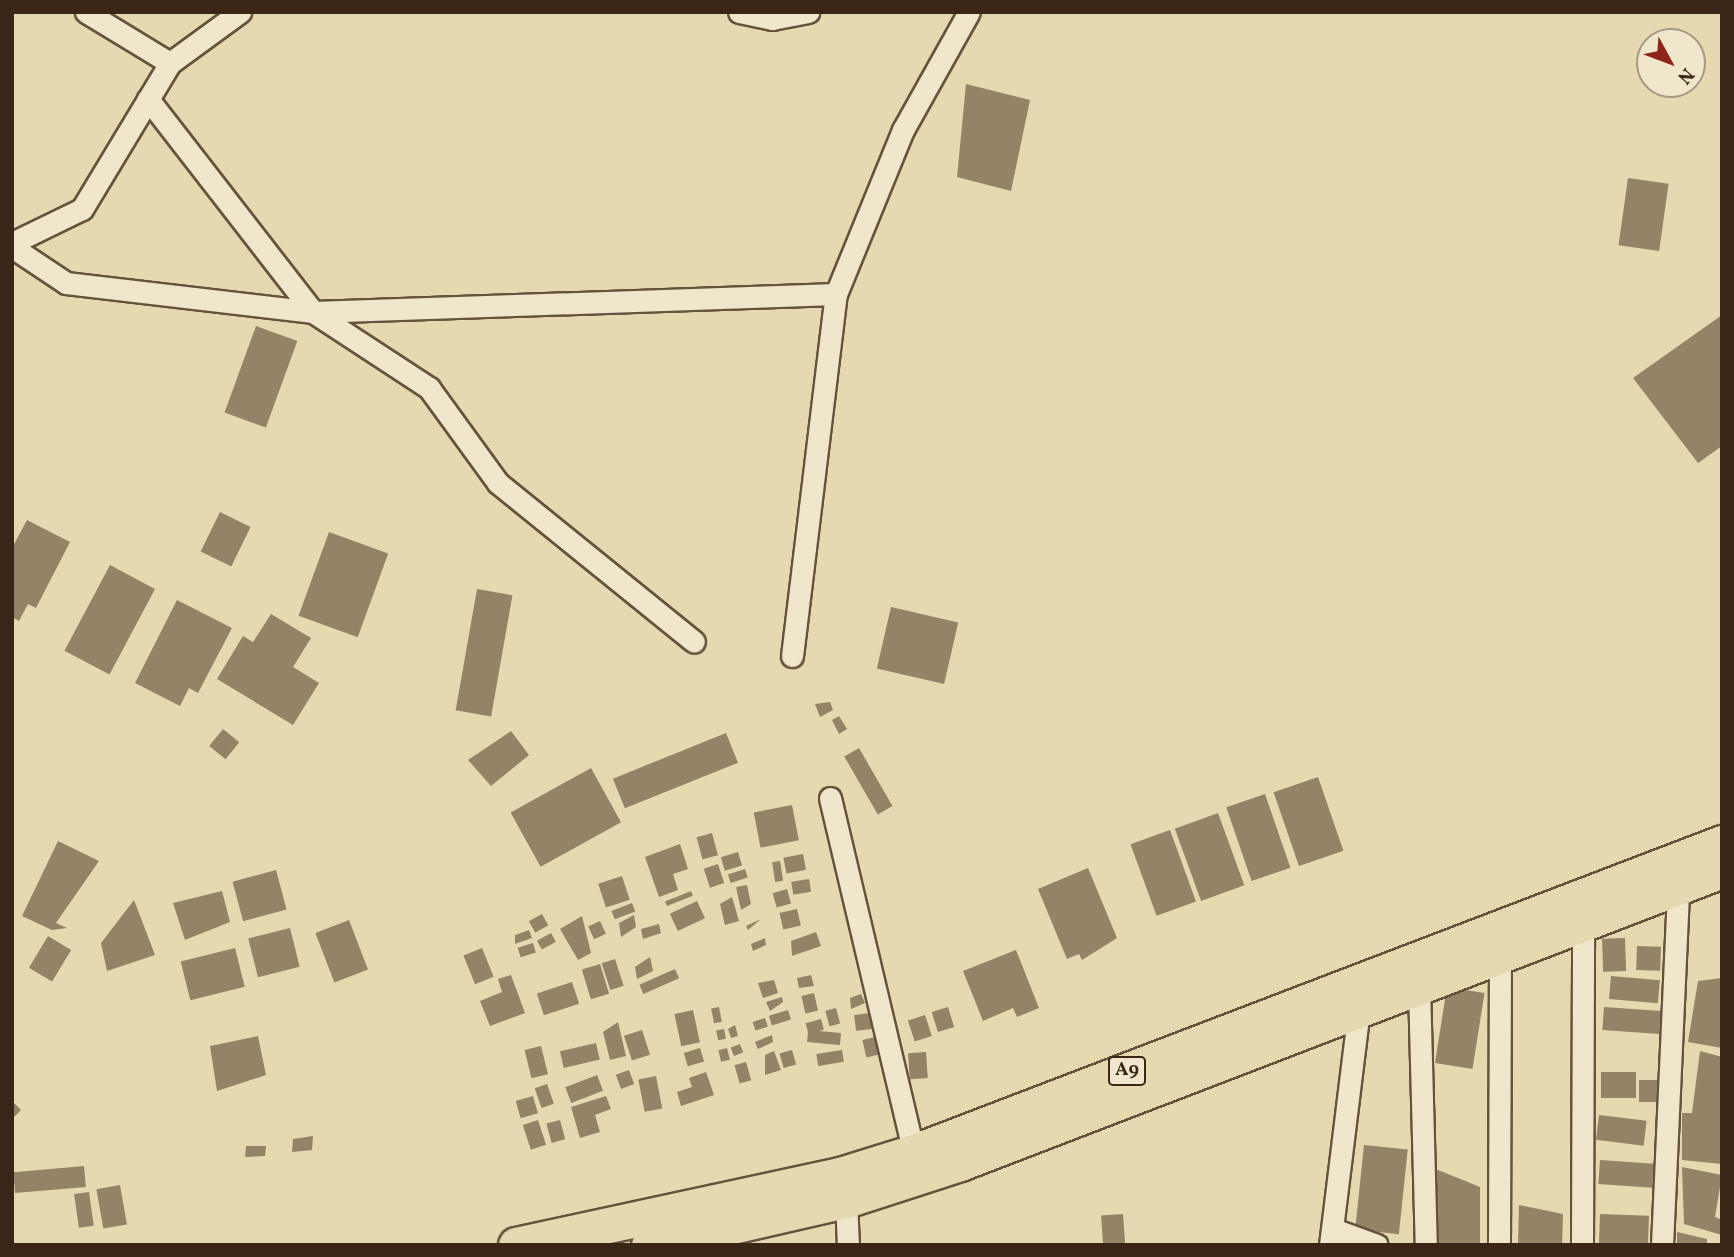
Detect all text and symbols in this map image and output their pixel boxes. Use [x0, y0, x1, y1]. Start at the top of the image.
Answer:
north arrow [1636, 28, 1706, 98]
text: N [1671, 62, 1700, 89]
road number: A9 [1108, 1056, 1146, 1086]

